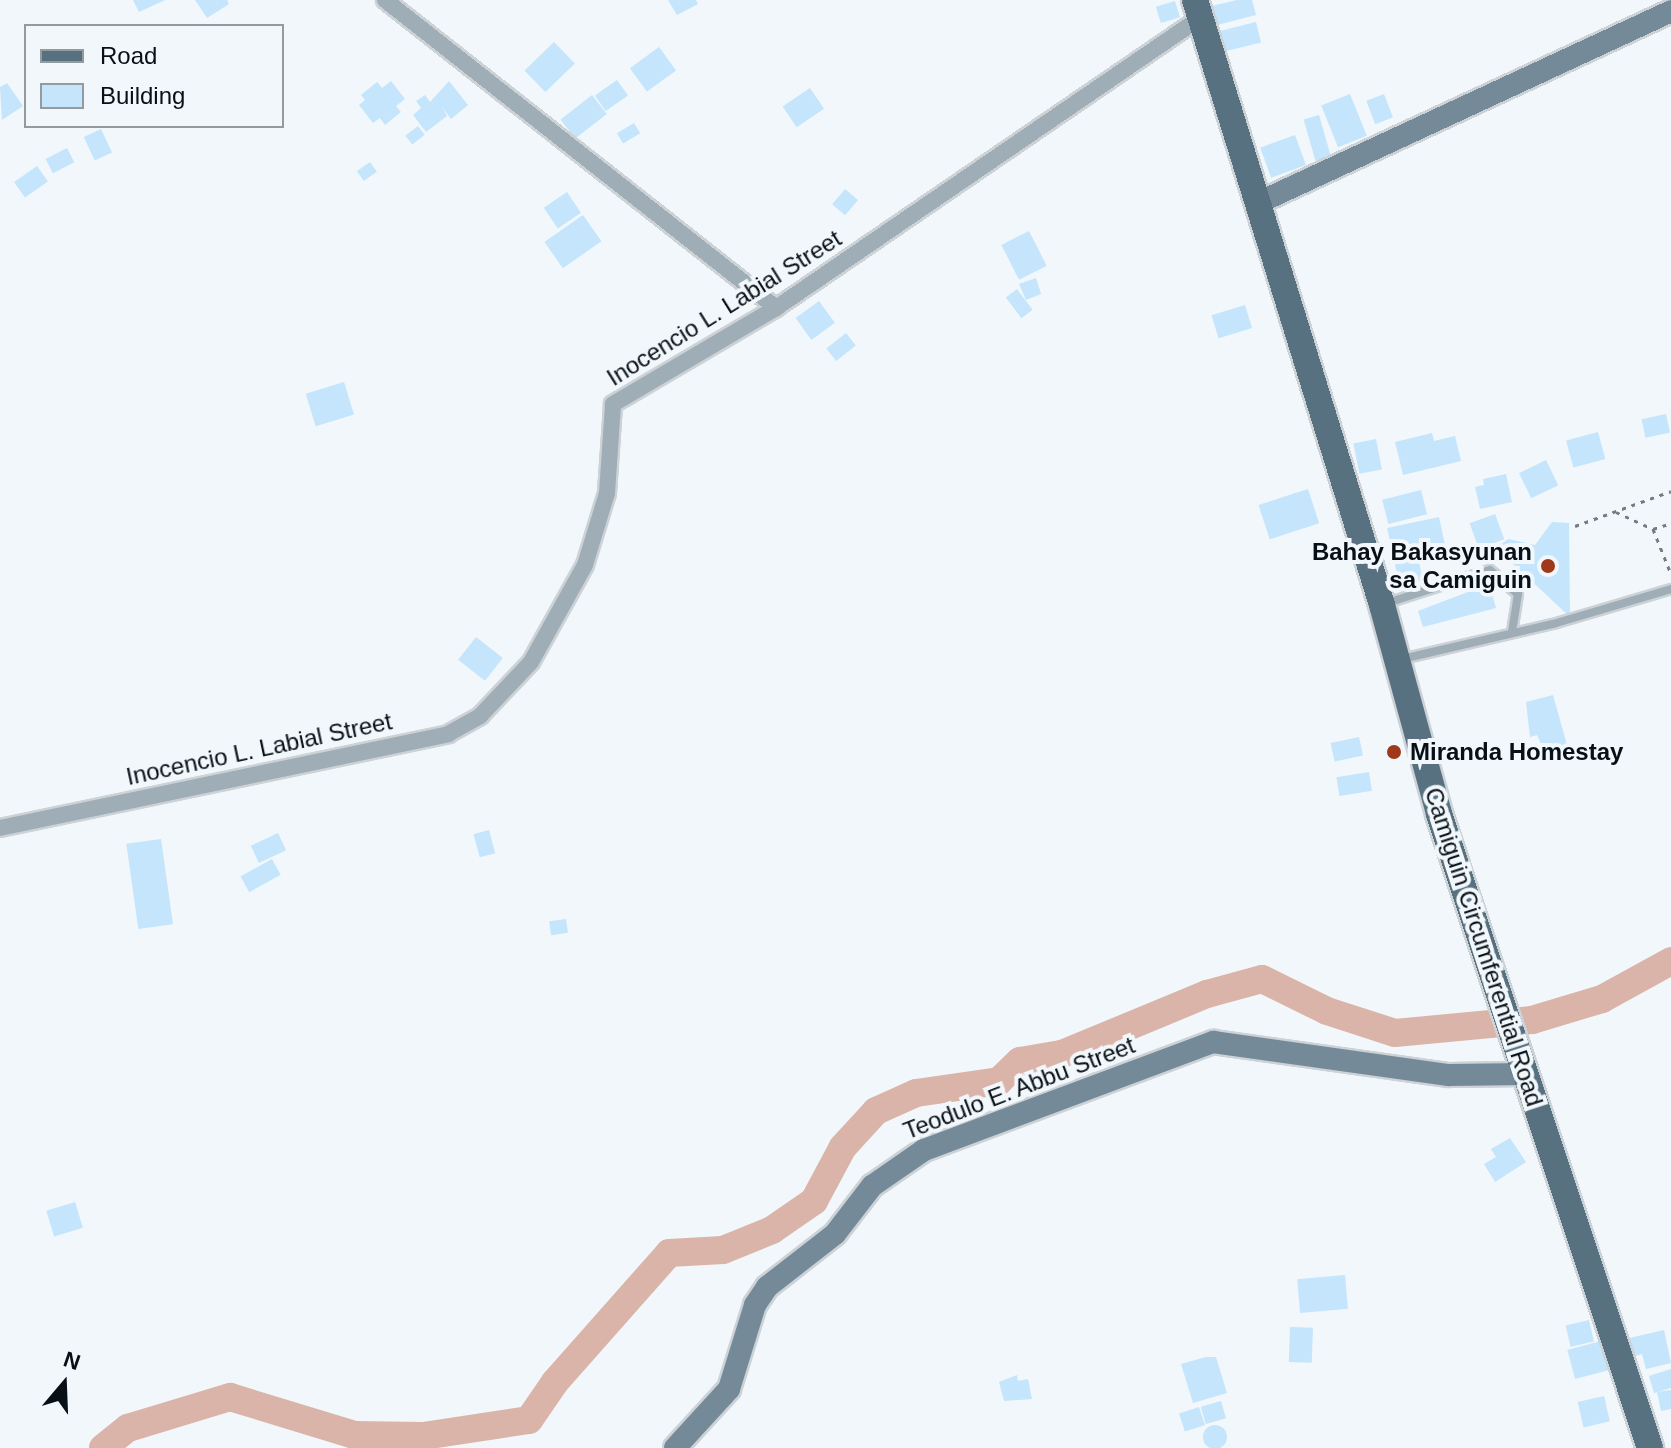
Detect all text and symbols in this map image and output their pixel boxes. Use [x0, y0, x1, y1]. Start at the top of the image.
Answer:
legend [24, 24, 284, 128]
text: Road [100, 42, 157, 69]
text: Building [100, 82, 185, 109]
street label: Inocencio L. Labial Street [602, 224, 846, 392]
place label: Bahay Bakasyunan sa Camiguin [1312, 538, 1532, 594]
marker: Bahay Bakasyunan sa Camiguin [1539, 557, 1557, 575]
street label: Inocencio L. Labial Street [124, 707, 394, 791]
place label: Miranda Homestay [1410, 738, 1623, 766]
marker: Miranda Homestay [1385, 743, 1403, 761]
street label: Camiguin Circumferential Road [1419, 784, 1549, 1110]
street label: Teodulo E. Abbu Street [899, 1030, 1139, 1146]
north arrow [24, 1344, 104, 1424]
text: N [60, 1346, 84, 1375]

